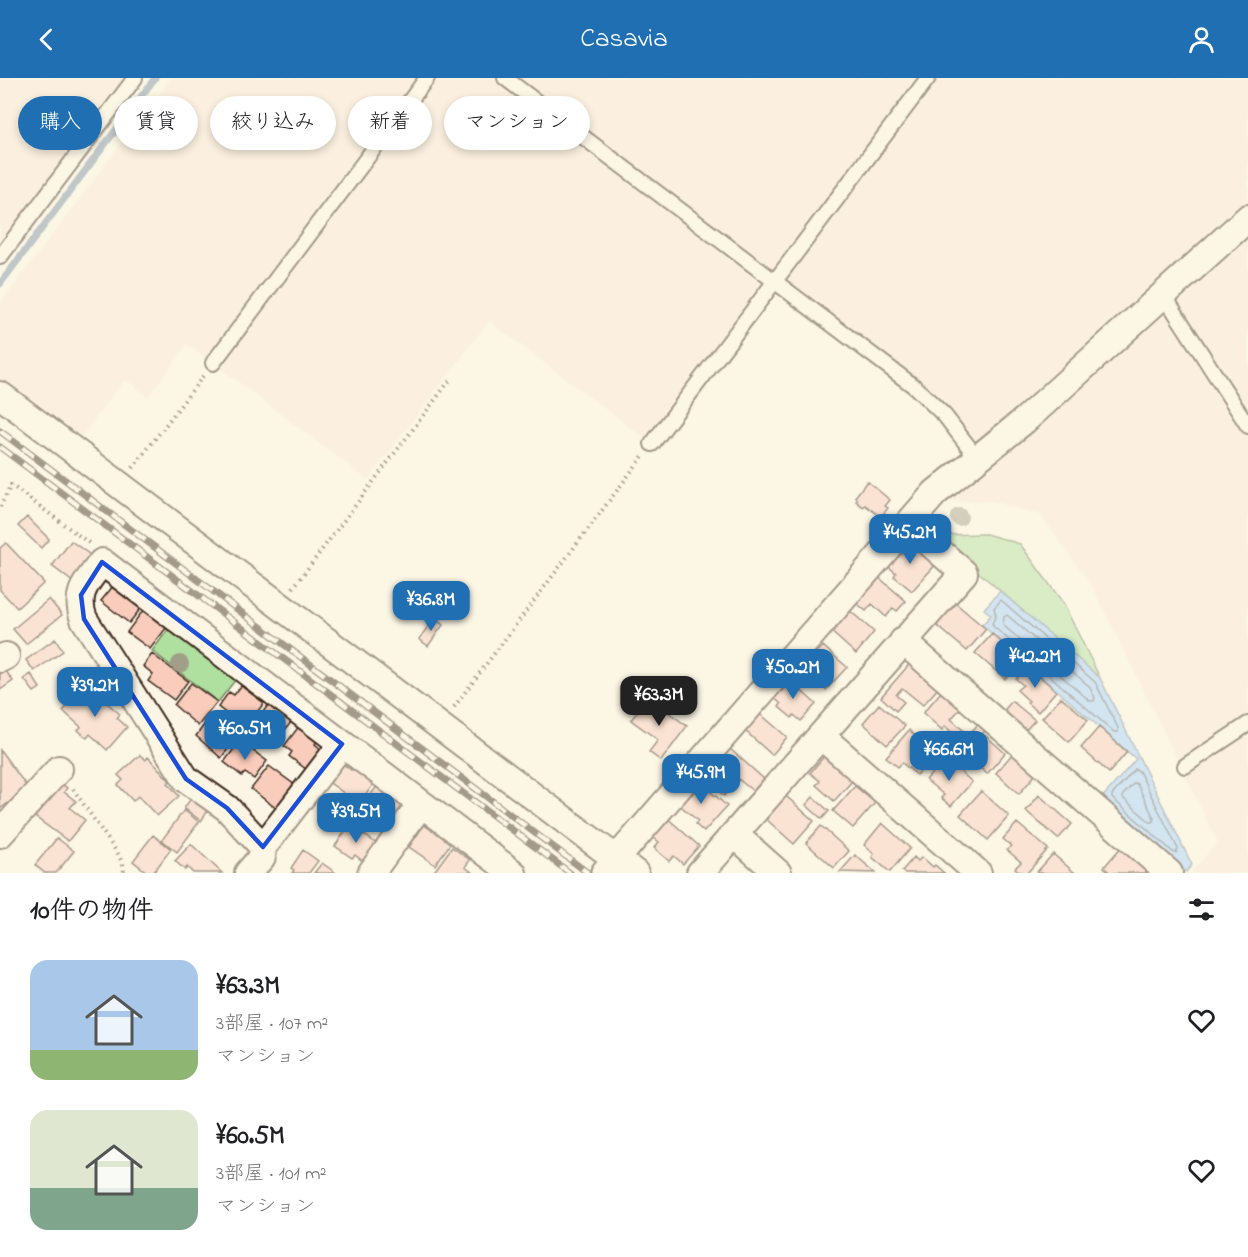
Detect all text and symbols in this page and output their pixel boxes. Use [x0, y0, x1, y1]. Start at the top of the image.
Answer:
text: Casavia [580, 20, 668, 59]
icon: back [30, 23, 63, 56]
icon: person [1185, 23, 1218, 56]
chip: 購入 [18, 96, 102, 150]
chip: 賃貸 [114, 96, 198, 150]
chip: 絞り込み [210, 96, 336, 150]
chip: 新着 [348, 96, 432, 150]
chip: マンション [444, 96, 590, 150]
pin: ¥45.2M [861, 514, 959, 565]
text: ¥45.2M [883, 519, 937, 548]
pin: ¥36.8M [382, 581, 480, 632]
text: ¥36.8M [407, 586, 455, 615]
pin: ¥42.2M [986, 638, 1084, 689]
text: ¥42.2M [1009, 643, 1061, 672]
pin: ¥50.2M [744, 649, 842, 700]
text: ¥50.2M [766, 654, 820, 683]
pin: ¥39.2M [46, 667, 144, 718]
text: ¥39.2M [71, 672, 119, 701]
pin: ¥63.3M [610, 676, 708, 727]
text: ¥63.3M [634, 681, 684, 710]
pin: ¥60.5M [196, 710, 294, 761]
text: ¥60.5M [219, 715, 271, 744]
pin: ¥66.6M [900, 731, 998, 782]
text: ¥66.6M [924, 736, 974, 765]
pin: ¥45.9M [652, 754, 750, 805]
text: ¥45.9M [676, 759, 726, 788]
pin: ¥39.5M [307, 793, 405, 844]
text: ¥39.5M [331, 798, 381, 827]
text: 10件の物件 [30, 893, 154, 931]
icon: filters [1185, 893, 1218, 926]
text: ¥63.3M [216, 968, 280, 1006]
icon: home [78, 984, 150, 1056]
icon: heart [1185, 1004, 1218, 1037]
text: 3部屋 · 107 m² [216, 1010, 328, 1039]
text: マンション [216, 1043, 315, 1072]
text: ¥60.5M [216, 1118, 285, 1156]
icon: home [78, 1134, 150, 1206]
icon: heart [1185, 1154, 1218, 1187]
text: 3部屋 · 101 m² [216, 1160, 326, 1189]
text: マンション [216, 1193, 315, 1222]

